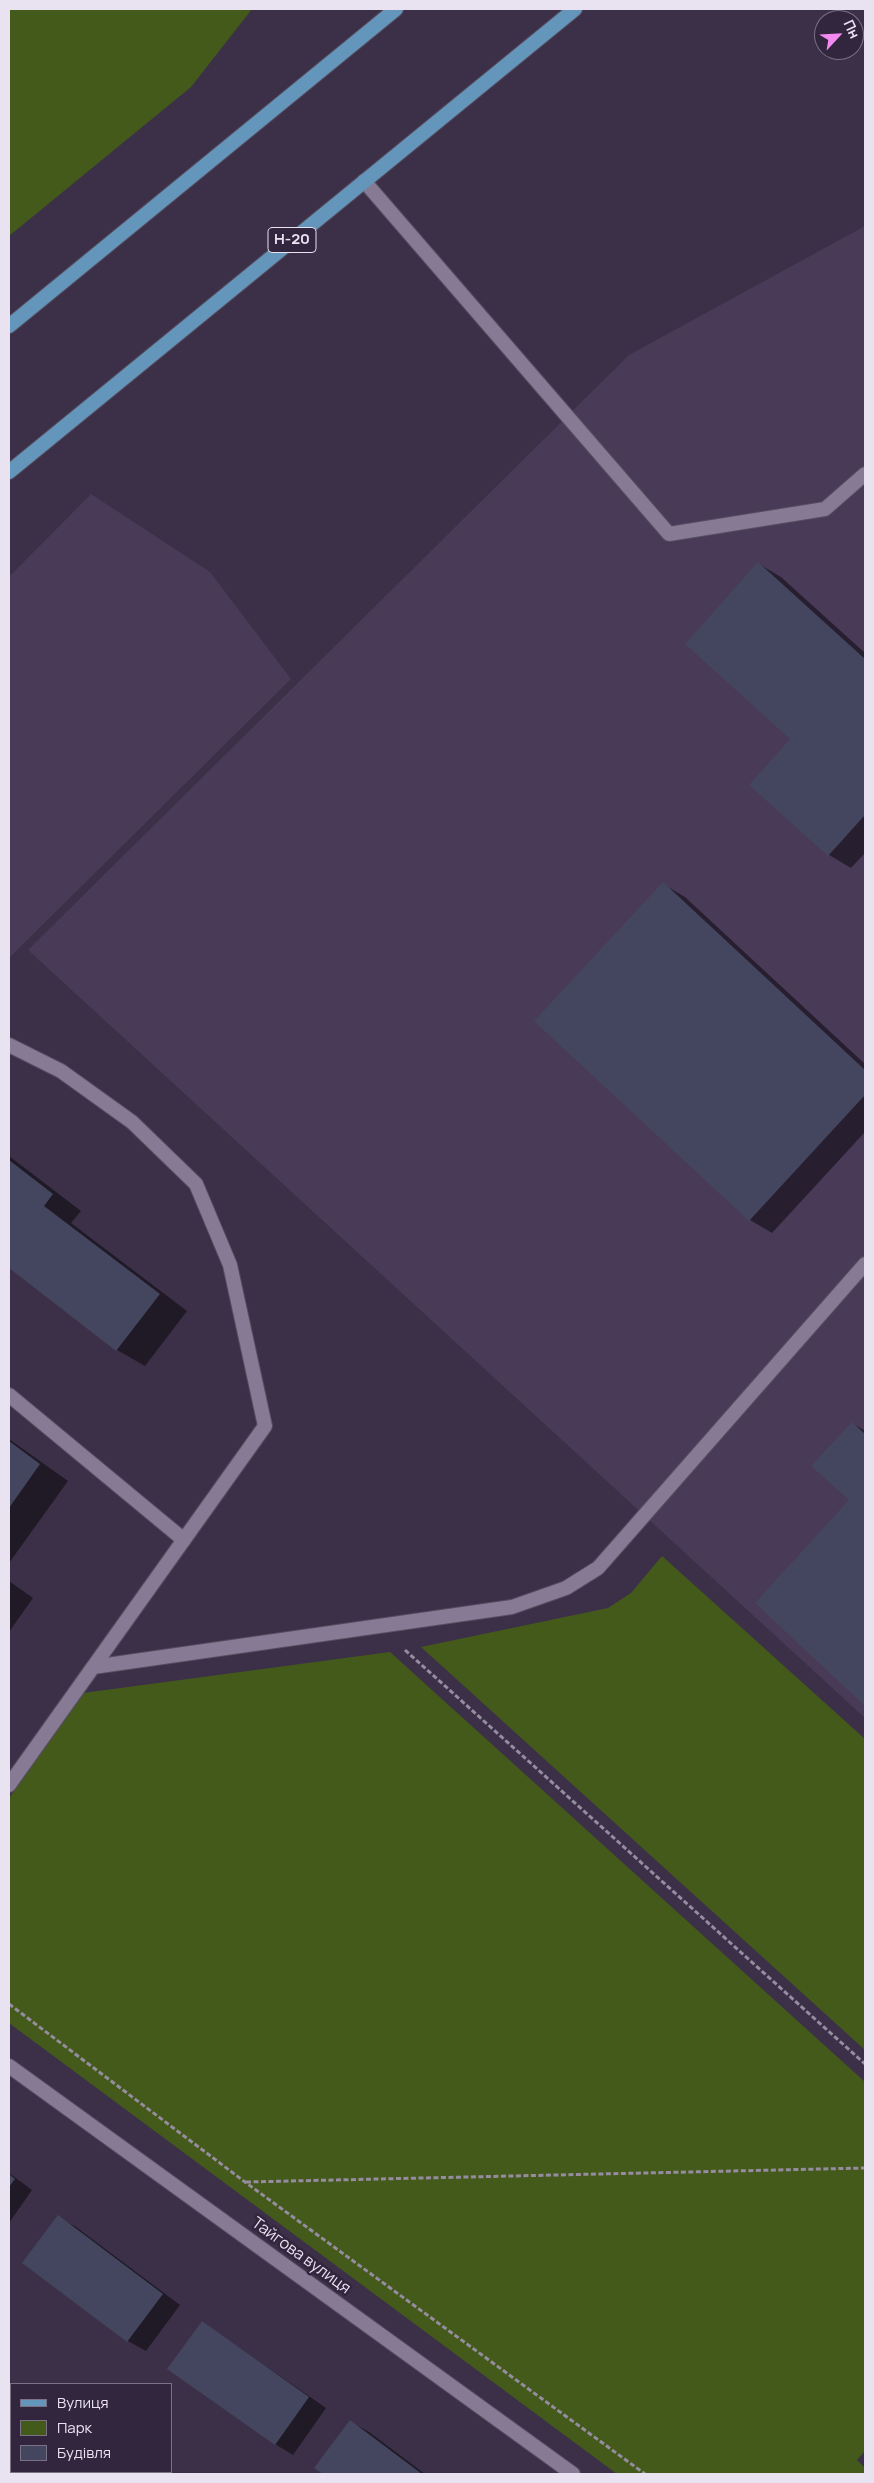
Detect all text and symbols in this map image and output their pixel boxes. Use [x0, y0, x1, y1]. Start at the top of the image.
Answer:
north arrow [814, 10, 864, 60]
text: Пн [840, 16, 865, 41]
road number: Н-20 [268, 228, 316, 252]
street label: Тайгова вулиця [248, 2214, 354, 2298]
legend [10, 2383, 172, 2473]
text: Вулиця [57, 2392, 109, 2413]
text: Парк [57, 2417, 92, 2438]
text: Будівля [57, 2442, 111, 2463]

